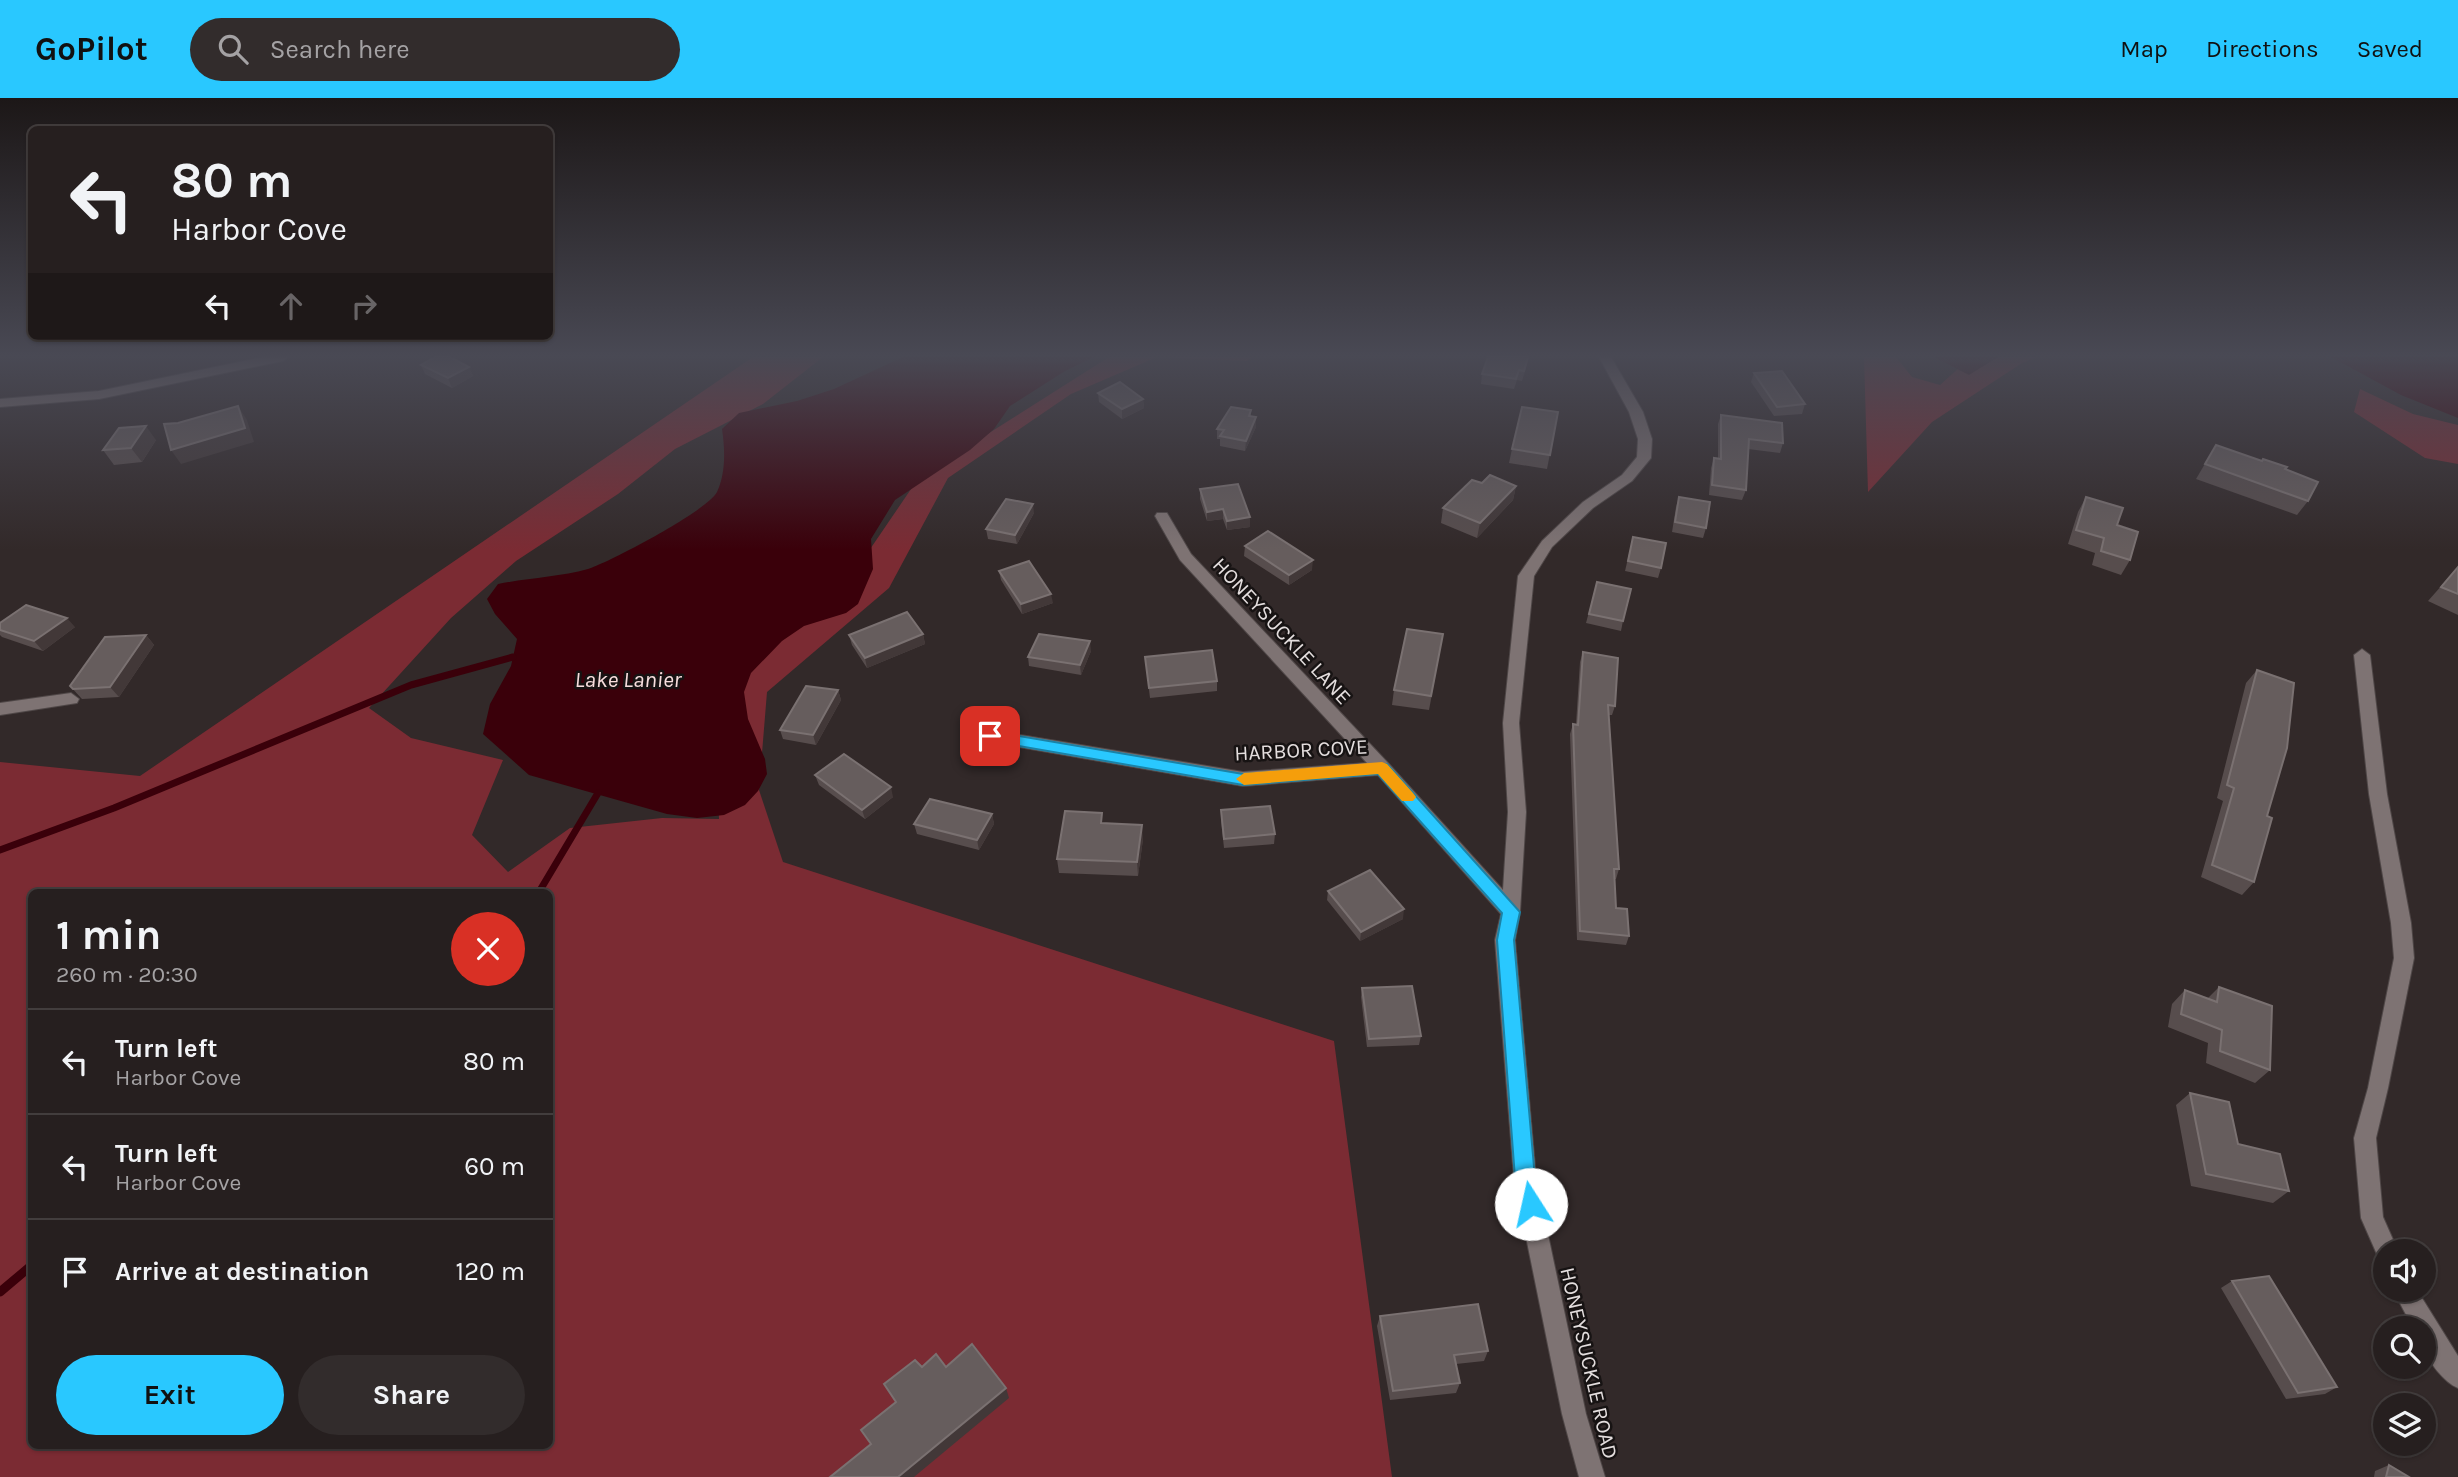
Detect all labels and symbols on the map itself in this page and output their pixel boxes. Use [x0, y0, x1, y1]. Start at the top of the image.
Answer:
street label: HONEYSUCKLE LANE [1208, 553, 1356, 709]
water label: Lake Lanier [574, 666, 683, 693]
pin [960, 706, 1020, 766]
street label: HARBOR COVE [1234, 735, 1368, 765]
position arrow [1494, 1167, 1568, 1241]
street label: HONEYSUCKLE ROAD [1555, 1265, 1623, 1461]

